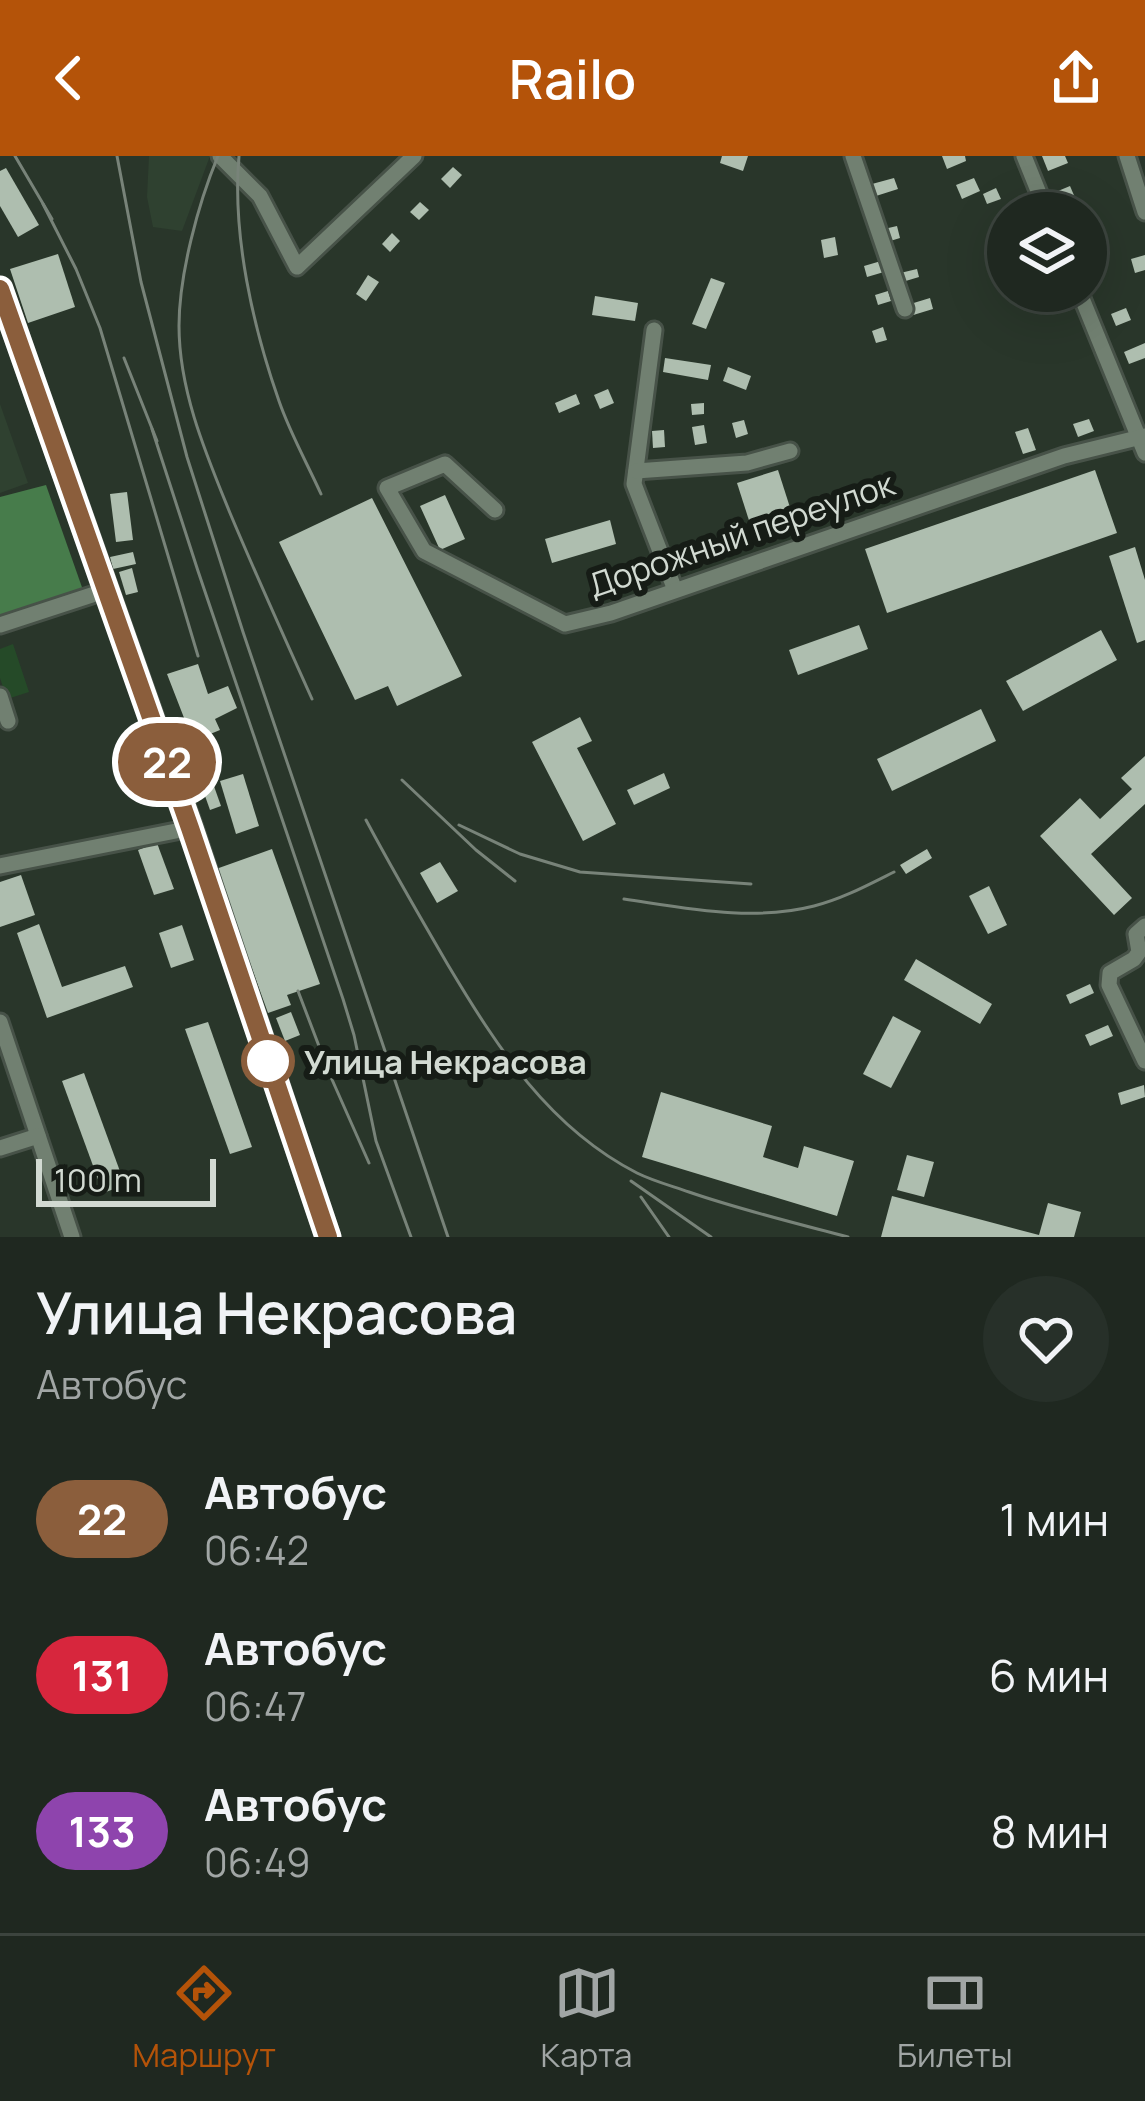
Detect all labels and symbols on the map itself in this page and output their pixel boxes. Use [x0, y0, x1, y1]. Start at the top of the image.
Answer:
street label: Дорожный переулок [582, 460, 902, 607]
line badge: 22 [113, 723, 221, 801]
marker: Улица Некрасова [243, 1036, 293, 1086]
place label: Улица Некрасова [304, 1039, 587, 1084]
scale bar [36, 1153, 216, 1206]

